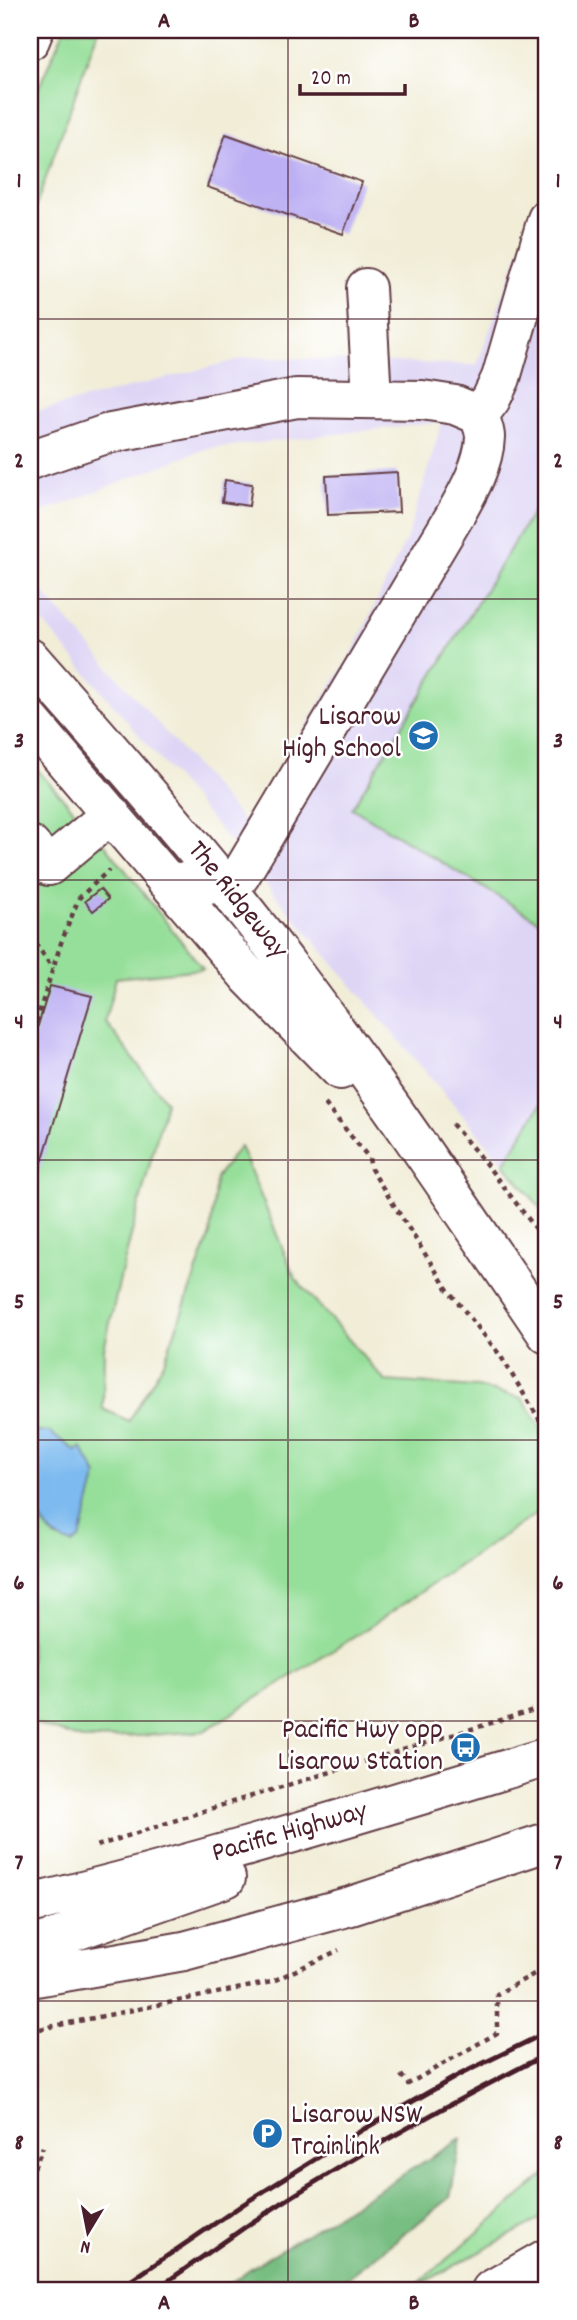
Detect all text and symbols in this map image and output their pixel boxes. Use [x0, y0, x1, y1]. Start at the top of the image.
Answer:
text: A [158, 6, 170, 39]
text: B [409, 6, 420, 39]
scale bar [300, 52, 406, 96]
text: 20 m [311, 65, 351, 95]
text: 1 [16, 166, 22, 199]
text: 1 [555, 166, 561, 199]
text: 2 [14, 446, 24, 479]
text: 2 [553, 446, 563, 479]
place label: Lisarow High School [282, 699, 401, 771]
school or university icon: Lisarow High School [407, 718, 441, 752]
text: 3 [14, 726, 24, 759]
text: 3 [553, 726, 563, 759]
street label: The Ridgeway [176, 833, 297, 969]
text: 4 [14, 1007, 24, 1040]
text: 4 [553, 1007, 563, 1040]
text: 5 [14, 1287, 24, 1320]
text: 5 [553, 1287, 563, 1320]
text: 6 [13, 1568, 25, 1601]
text: 6 [552, 1568, 564, 1601]
place label: Pacific Hwy opp Lisarow Station [278, 1712, 443, 1784]
bus stop icon: Pacific Hwy opp Lisarow Station [449, 1731, 483, 1765]
street label: Pacific Highway [208, 1793, 373, 1875]
text: 7 [15, 1848, 24, 1881]
text: 7 [554, 1848, 563, 1881]
place label: Lisarow NSW Trainlink [291, 2097, 423, 2169]
parking icon: Lisarow NSW Trainlink [251, 2116, 285, 2150]
text: 8 [14, 2128, 24, 2161]
text: 8 [553, 2128, 563, 2161]
north arrow [52, 2198, 122, 2268]
text: N [79, 2231, 93, 2259]
text: A [158, 2288, 170, 2320]
text: B [409, 2288, 420, 2320]

